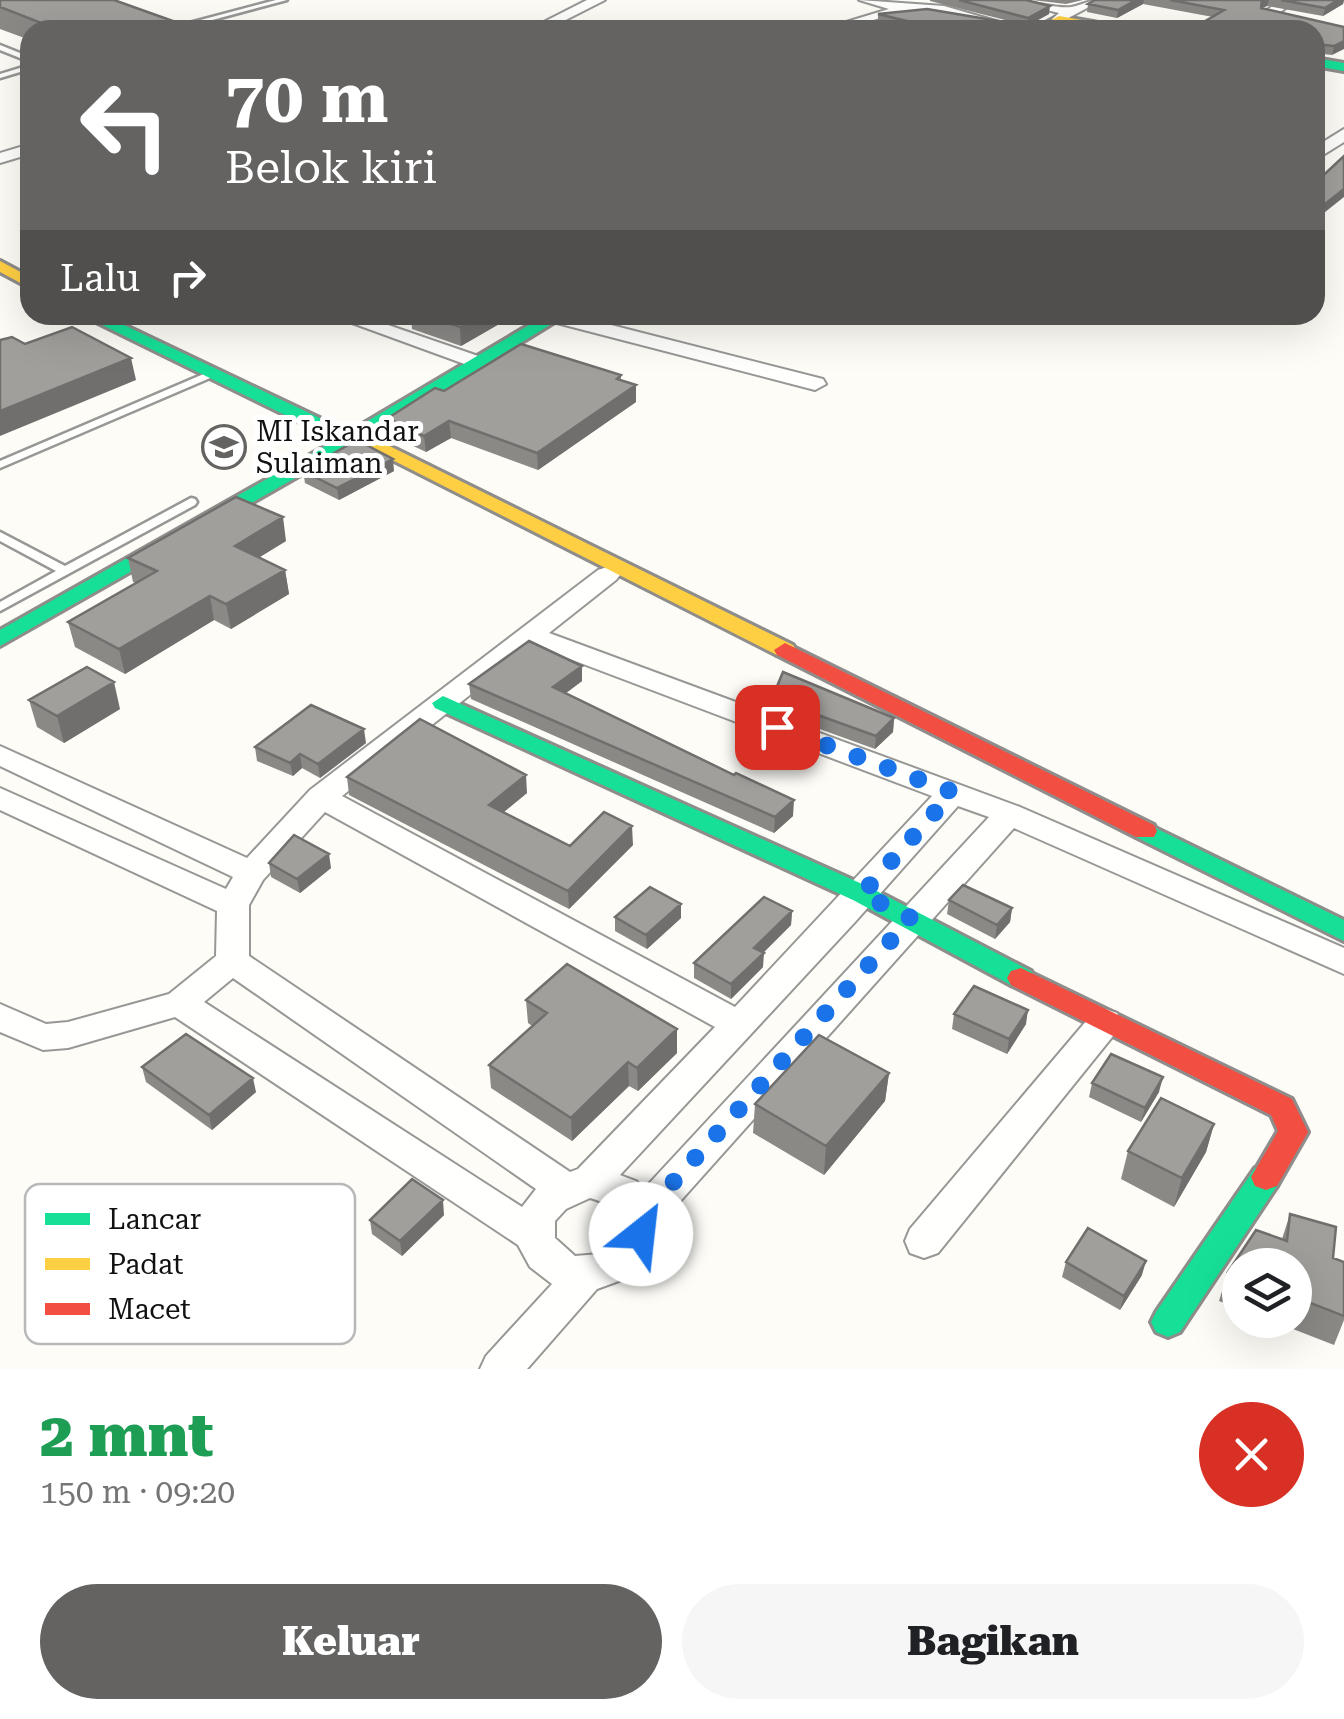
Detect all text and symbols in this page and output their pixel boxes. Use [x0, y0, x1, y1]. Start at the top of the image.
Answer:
text: 70 m [225, 57, 389, 139]
icon: left [60, 60, 190, 190]
text: Belok kiri [225, 141, 437, 194]
icon: right [160, 250, 215, 305]
text: Lalu [60, 256, 140, 300]
place label: MI Iskandar Sulaiman [256, 415, 419, 480]
school or university icon: MI Iskandar Sulaiman [201, 424, 247, 470]
pin [735, 685, 820, 770]
icon: arrive [750, 700, 805, 755]
position arrow [589, 1182, 693, 1286]
legend [25, 1184, 355, 1344]
text: Lancar [108, 1203, 201, 1236]
text: Padat [108, 1248, 183, 1281]
map controls [1222, 1248, 1312, 1338]
button: layers [1222, 1248, 1312, 1338]
text: Macet [108, 1293, 191, 1326]
text: 2 mnt [40, 1400, 213, 1471]
button: close [1199, 1402, 1304, 1507]
text: 150 m · 09:20 [40, 1473, 235, 1511]
button: Keluar [40, 1584, 662, 1699]
button: Bagikan [682, 1584, 1304, 1699]

